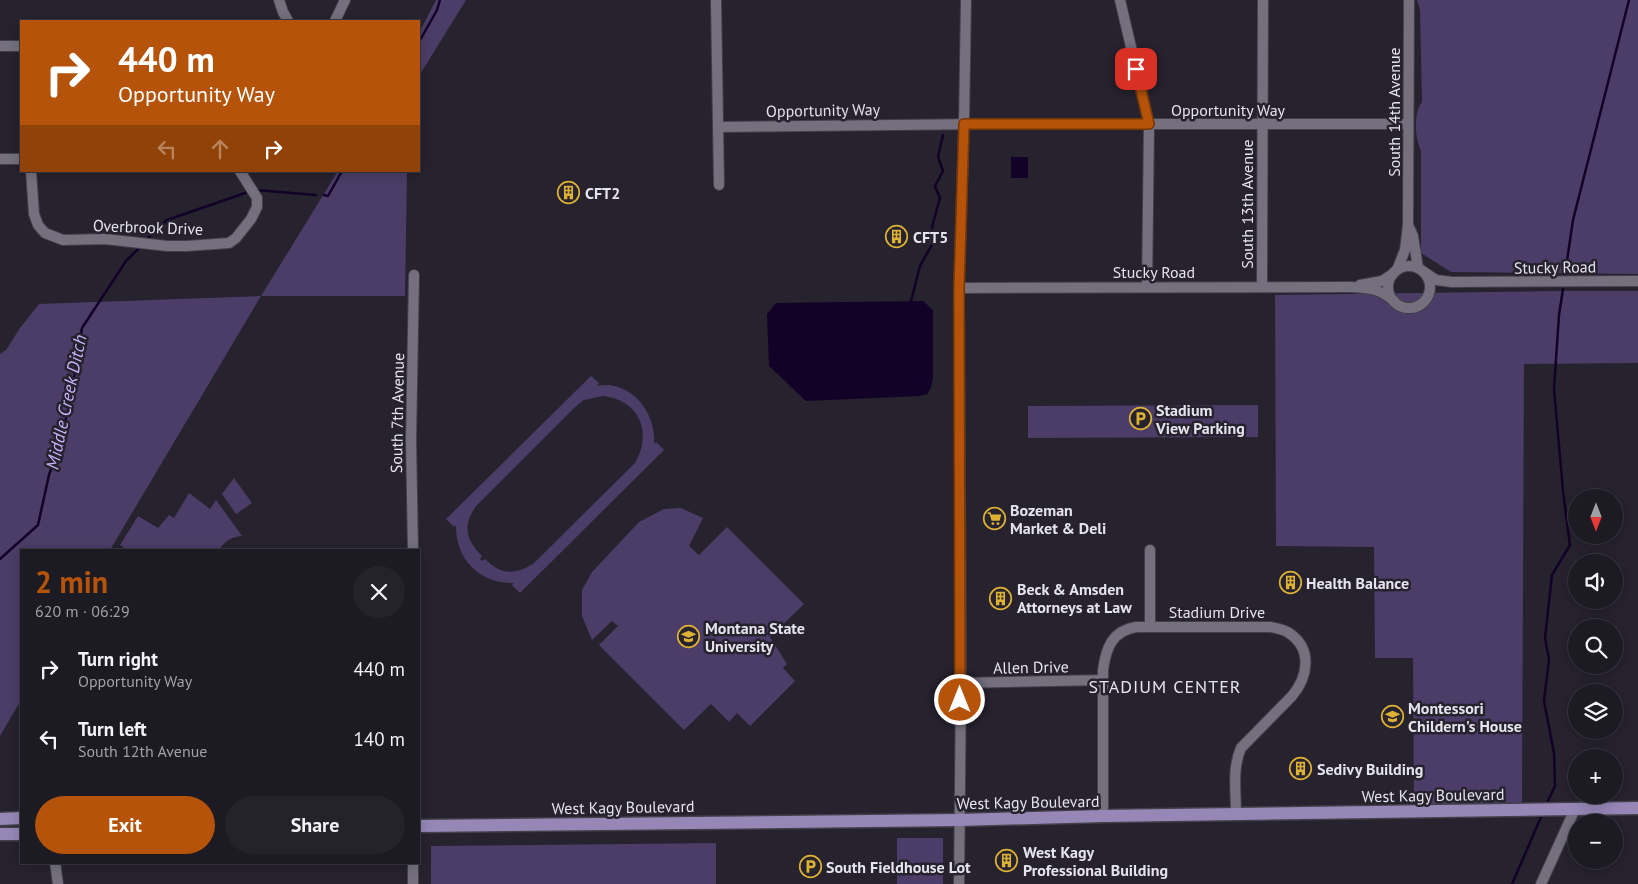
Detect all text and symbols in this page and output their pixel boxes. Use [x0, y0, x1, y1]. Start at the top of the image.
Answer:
text: 440 m [118, 36, 215, 82]
icon: right [35, 40, 100, 105]
street label: South 14th Avenue [1384, 47, 1404, 177]
pin [1115, 48, 1157, 90]
icon: arrive [1122, 55, 1150, 83]
text: Opportunity Way [118, 80, 275, 108]
street label: Opportunity Way [766, 99, 881, 121]
street label: Opportunity Way [1171, 100, 1286, 120]
icon: left [153, 135, 181, 163]
icon: ahead [206, 135, 234, 163]
icon: right [259, 135, 287, 163]
street label: South 13th Avenue [1237, 139, 1257, 269]
building icon: CFT2 [557, 181, 581, 205]
place label: CFT2 [585, 183, 620, 203]
street label: Overbrook Drive [93, 215, 203, 239]
building icon: CFT5 [885, 225, 909, 249]
place label: CFT5 [913, 227, 948, 247]
street label: Stucky Road [1514, 256, 1596, 278]
street label: Stucky Road [1113, 262, 1195, 282]
water label: Middle Creek Ditch [40, 332, 92, 472]
street label: South 7th Avenue [386, 353, 408, 473]
place label: Stadium View Parking [1155, 400, 1245, 438]
parking icon: Stadium View Parking [1128, 407, 1152, 431]
north arrow [1568, 489, 1622, 544]
map controls [1568, 489, 1623, 869]
place label: Bozeman Market & Deli [1010, 500, 1106, 538]
supermarket icon: Bozeman Market & Deli [982, 507, 1006, 531]
button: sound [1568, 554, 1623, 609]
text: 2 min [35, 562, 108, 601]
button: close [353, 566, 405, 618]
building icon: Health Balance [1278, 571, 1302, 595]
place label: Health Balance [1306, 573, 1409, 593]
place label: Beck & Amsden Attorneys at Law [1017, 579, 1132, 617]
building icon: Beck & Amsden Attorneys at Law [989, 586, 1013, 610]
text: 620 m · 06:29 [35, 601, 130, 621]
street label: Stadium Drive [1169, 602, 1265, 622]
place label: Montana State University [705, 618, 805, 656]
button: search [1568, 619, 1623, 674]
school or university icon: Montana State University [677, 625, 701, 649]
text: Turn right [78, 647, 158, 671]
icon: right [35, 655, 63, 683]
street label: Allen Drive [993, 656, 1069, 678]
text: 440 m [353, 657, 405, 681]
text: Opportunity Way [78, 671, 192, 691]
position arrow [933, 673, 985, 725]
district label: STADIUM CENTER [1088, 675, 1242, 698]
button: layers [1568, 684, 1623, 739]
place label: Montessori Childern's House [1408, 698, 1522, 736]
school or university icon: Montessori Childern's House [1380, 705, 1404, 729]
text: Turn left [78, 717, 147, 741]
icon: left [35, 725, 63, 753]
text: 140 m [353, 727, 405, 751]
text: South 12th Avenue [78, 741, 208, 761]
button: + [1568, 749, 1623, 804]
building icon: Sedivy Building [1289, 757, 1313, 781]
place label: Sedivy Building [1317, 759, 1423, 779]
street label: West Kagy Boulevard [1361, 784, 1505, 806]
street label: West Kagy Boulevard [956, 791, 1100, 813]
button: Exit [35, 796, 215, 854]
button: Share [225, 796, 405, 854]
street label: West Kagy Boulevard [551, 796, 695, 818]
button: − [1568, 814, 1623, 869]
place label: West Kagy Professional Building [1023, 842, 1168, 880]
building icon: West Kagy Professional Building [995, 849, 1019, 873]
parking icon: South Fieldhouse Lot [798, 855, 822, 879]
place label: South Fieldhouse Lot [826, 857, 971, 877]

